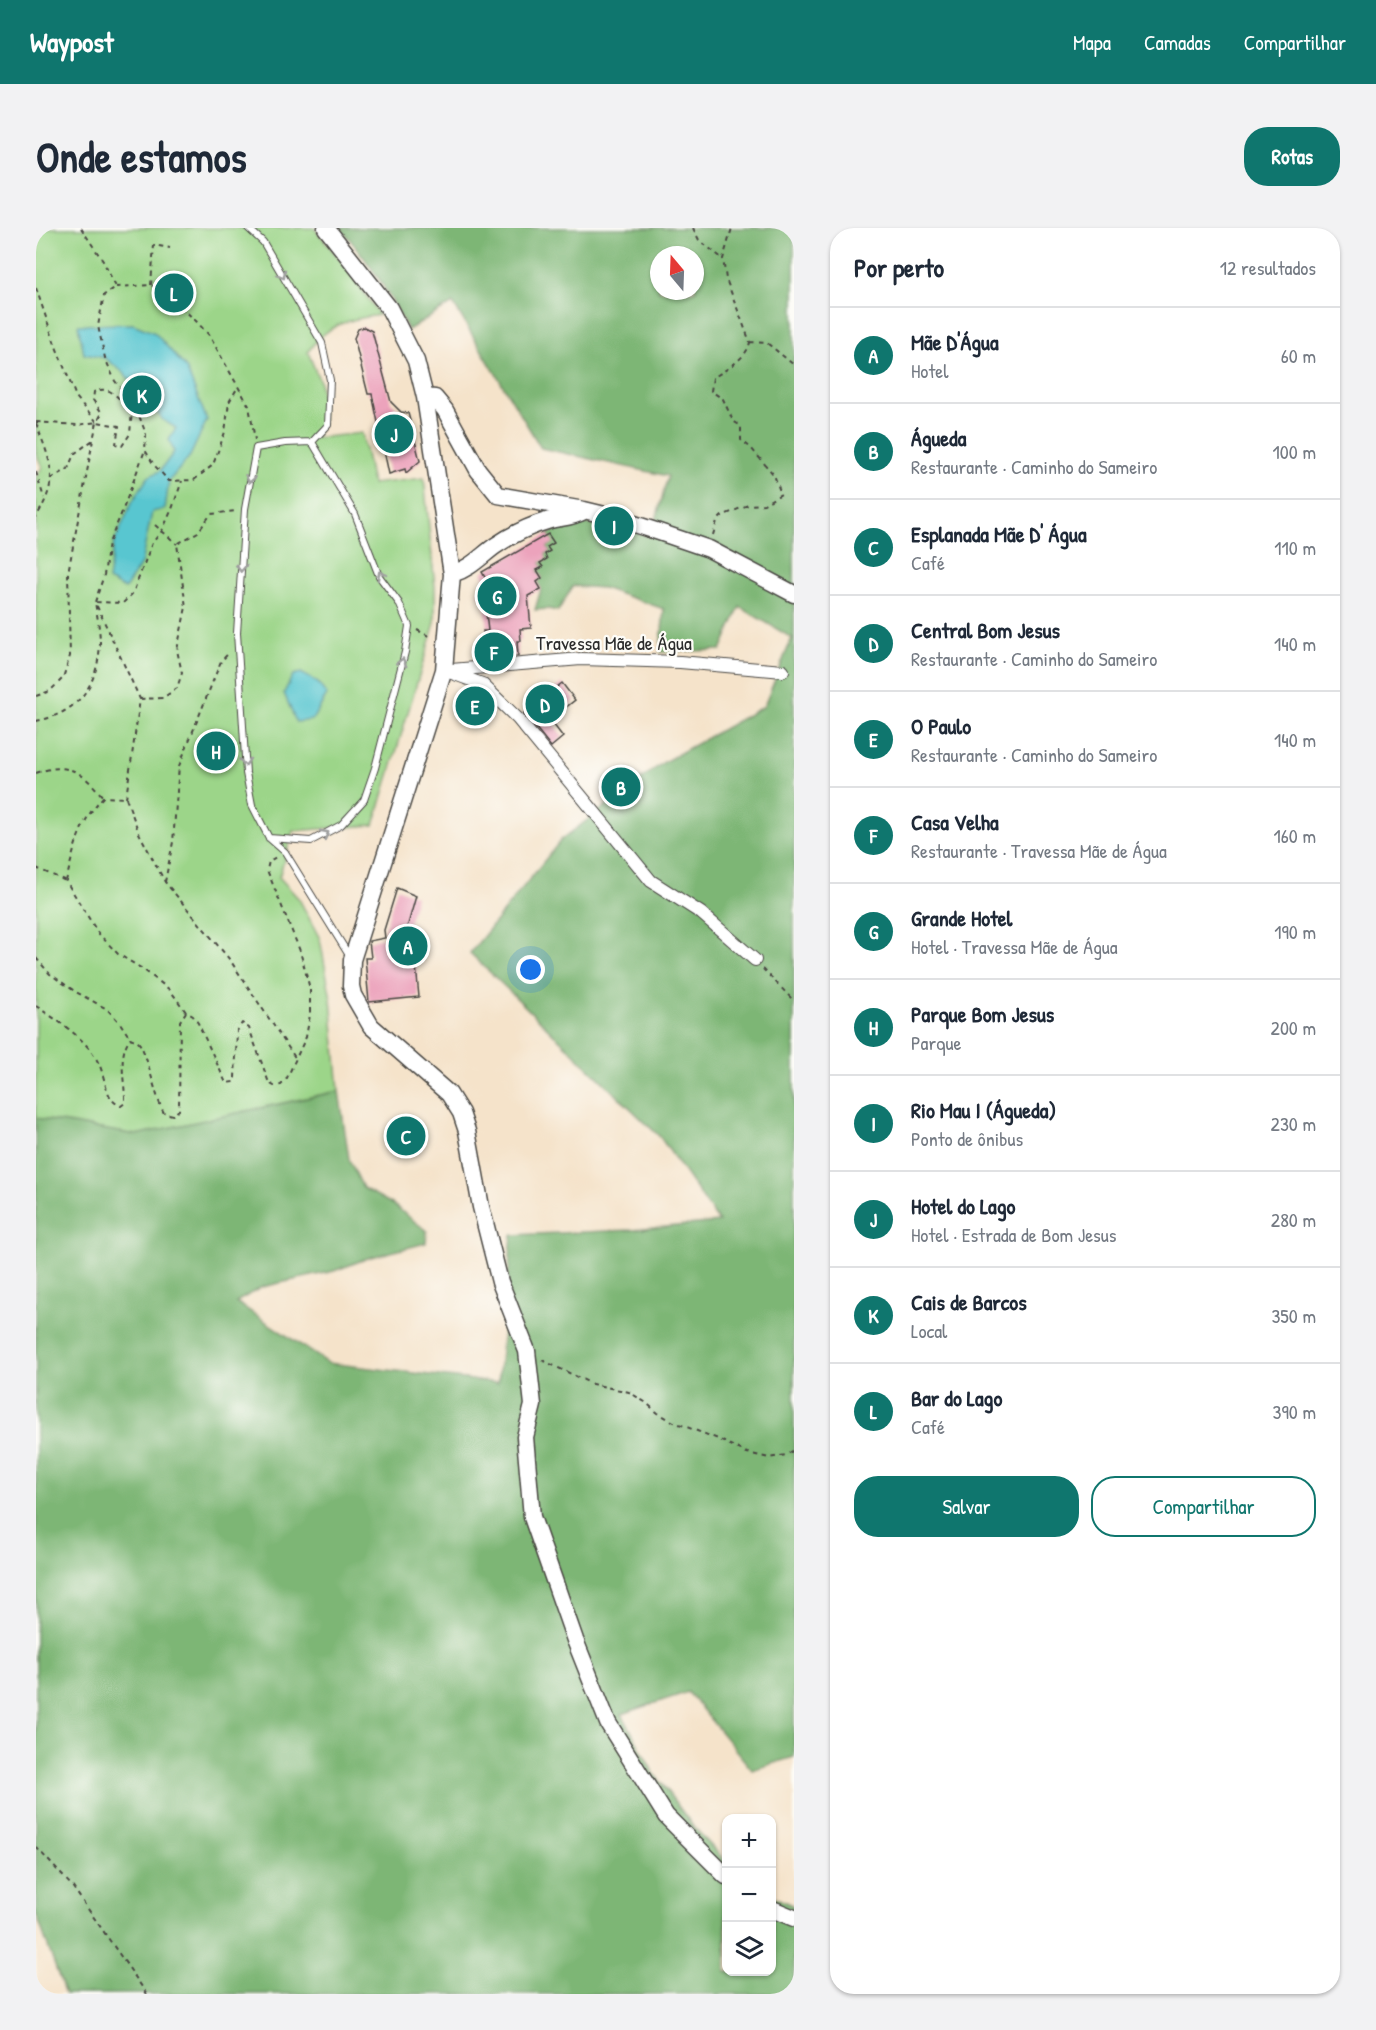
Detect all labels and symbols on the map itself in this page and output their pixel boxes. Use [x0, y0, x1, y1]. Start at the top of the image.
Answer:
north arrow [650, 246, 704, 300]
one-way arrow [274, 269, 286, 279]
pin: L [154, 270, 194, 316]
pin: K [122, 372, 162, 418]
pin: J [374, 412, 414, 456]
one-way arrow [244, 473, 257, 483]
pin: I [594, 504, 634, 548]
one-way arrow [235, 563, 248, 572]
one-way arrow [377, 571, 388, 581]
pin: G [478, 574, 516, 619]
street label: Travessa Mãe de Água [536, 629, 692, 656]
pin: F [474, 630, 514, 674]
one-way arrow [395, 657, 407, 668]
pin: D [526, 682, 564, 726]
pin: E [456, 684, 494, 728]
pin: H [196, 728, 236, 774]
one-way arrow [239, 758, 252, 767]
pin: B [602, 764, 640, 810]
one-way arrow [319, 830, 330, 841]
pin: A [388, 924, 428, 968]
your location [516, 955, 545, 984]
pin: C [386, 1114, 425, 1158]

